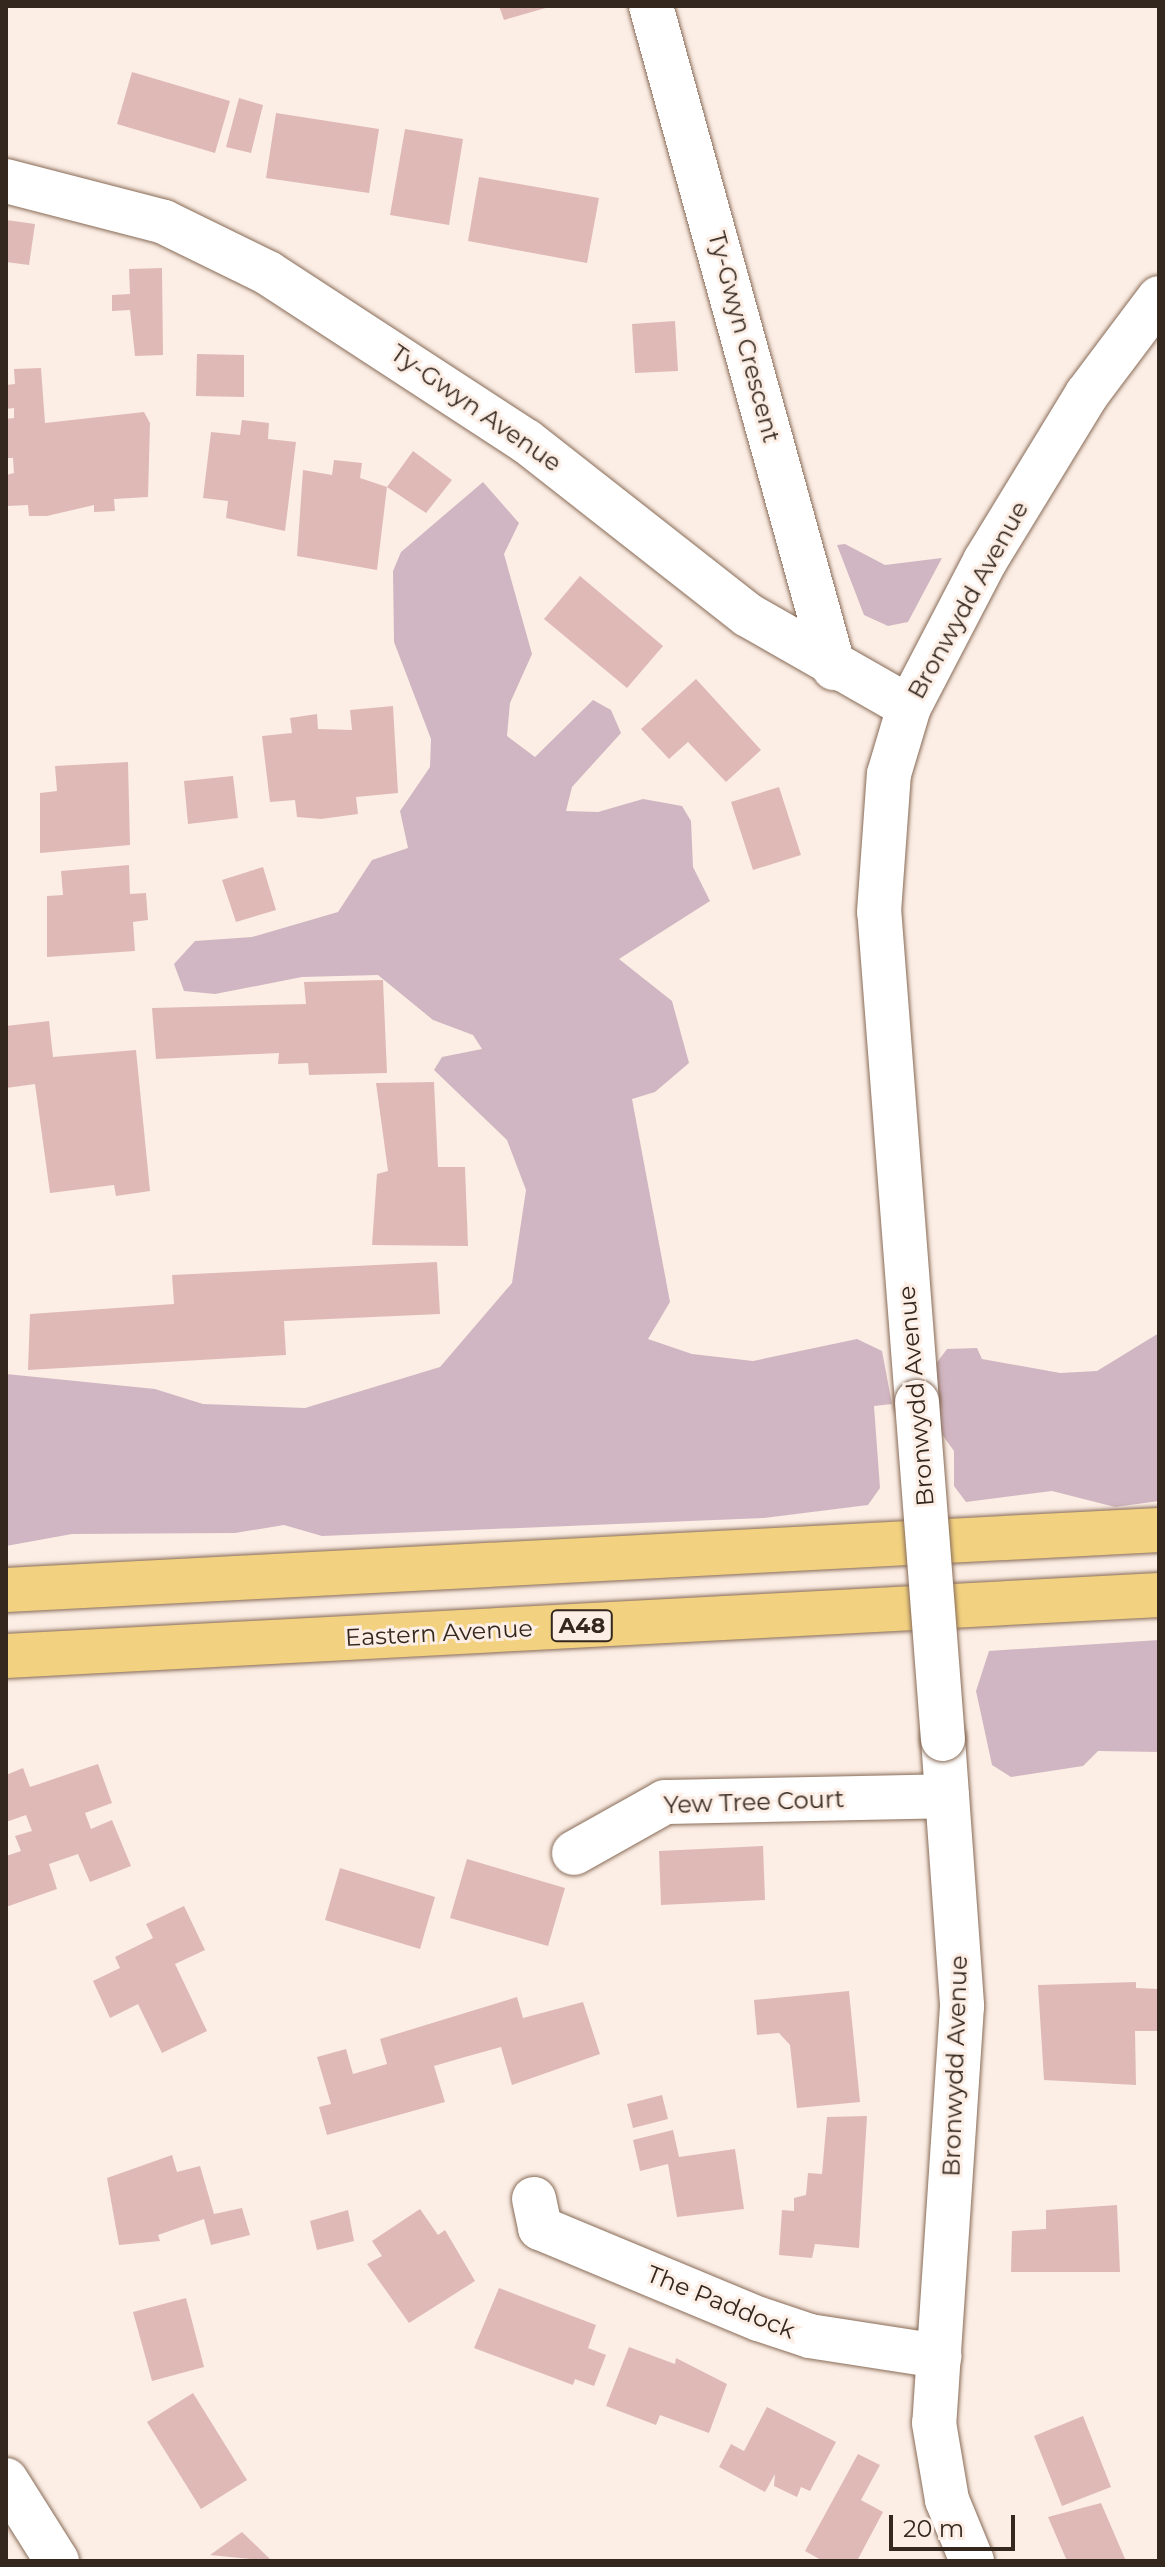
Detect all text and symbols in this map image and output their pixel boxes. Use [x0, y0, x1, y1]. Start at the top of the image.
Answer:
street label: Ty-Gwyn Crescent [702, 228, 786, 446]
street label: Ty-Gwyn Avenue [385, 338, 567, 478]
street label: Bronwydd Avenue [902, 496, 1034, 704]
street label: Bronwydd Avenue [892, 1284, 940, 1508]
road number: A48 [550, 1608, 614, 1644]
street label: Eastern Avenue [344, 1614, 534, 1652]
street label: Yew Tree Court [663, 1784, 845, 1820]
street label: Bronwydd Avenue [937, 1955, 973, 2177]
street label: The Paddock [643, 2259, 799, 2345]
scale bar [893, 2499, 1019, 2549]
text: 20 m [903, 2514, 964, 2543]

